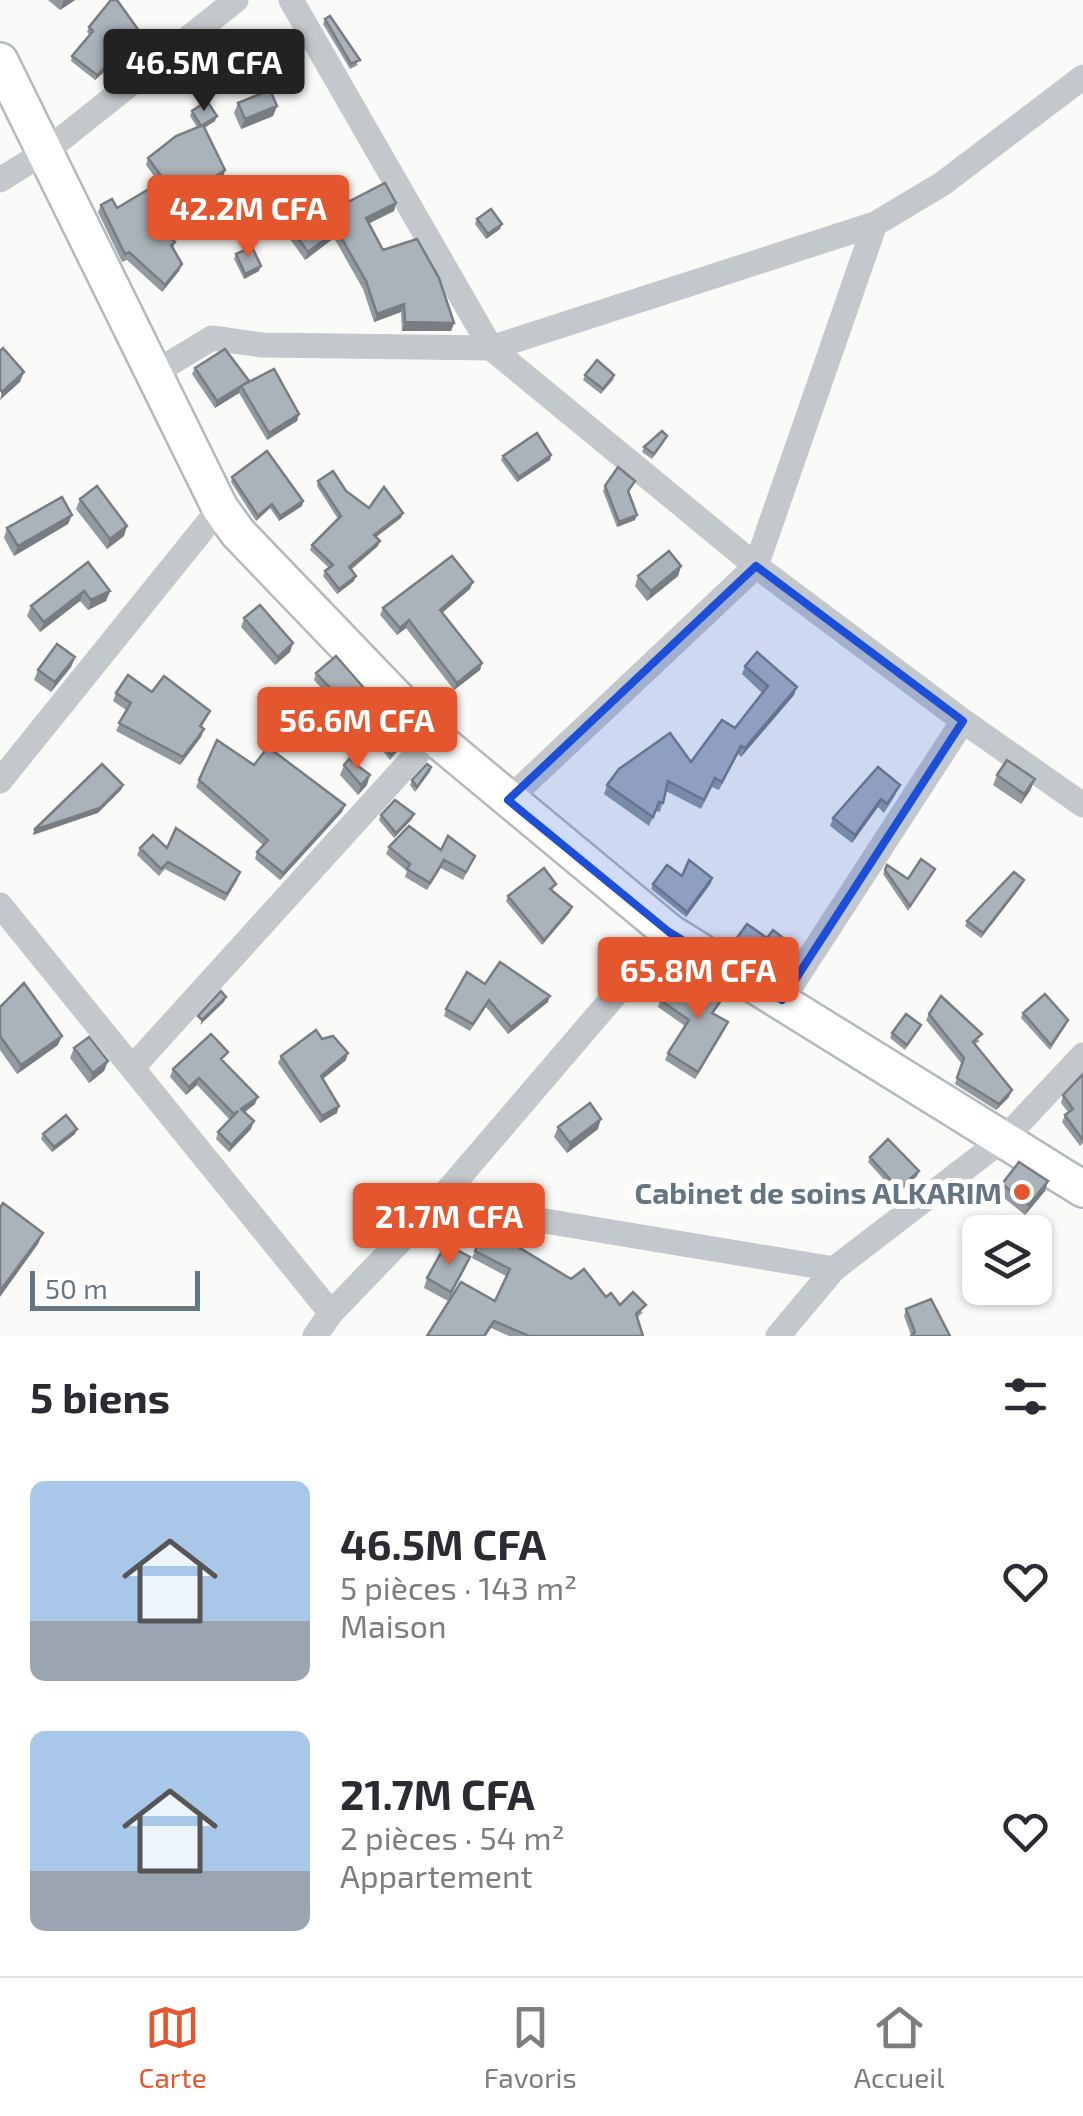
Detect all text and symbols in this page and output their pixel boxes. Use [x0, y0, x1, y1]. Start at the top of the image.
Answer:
pin: 46.5M CFA [90, 29, 318, 114]
text: 46.5M CFA [125, 42, 283, 80]
pin: 42.2M CFA [134, 175, 362, 260]
text: 42.2M CFA [169, 188, 327, 226]
pin: 56.6M CFA [243, 687, 471, 772]
text: 56.6M CFA [279, 700, 435, 738]
pin: 65.8M CFA [584, 937, 812, 1022]
text: 65.8M CFA [620, 950, 776, 988]
place label: Cabinet de soins ALKARIM [635, 1174, 1002, 1210]
marker: Cabinet de soins ALKARIM [1011, 1181, 1033, 1203]
pin: 21.7M CFA [335, 1183, 563, 1268]
text: 21.7M CFA [375, 1196, 523, 1234]
map controls [962, 1215, 1052, 1305]
button: layers [962, 1215, 1052, 1305]
scale bar [30, 1266, 200, 1310]
text: 50 m [45, 1271, 108, 1305]
icon: filters [998, 1369, 1053, 1424]
text: 5 biens [30, 1371, 170, 1421]
text: 46.5M CFA [340, 1518, 546, 1568]
icon: home [110, 1521, 230, 1641]
icon: heart [998, 1554, 1053, 1609]
text: 5 pièces · 143 m² [340, 1568, 577, 1606]
text: Maison [340, 1606, 447, 1644]
text: 21.7M CFA [340, 1768, 535, 1818]
icon: home [110, 1771, 230, 1891]
icon: heart [998, 1804, 1053, 1859]
text: 2 pièces · 54 m² [340, 1818, 565, 1856]
text: Appartement [340, 1856, 533, 1894]
tab: Carte [139, 2000, 207, 2094]
tab: Favoris [484, 2000, 577, 2094]
tab: Accueil [854, 2000, 944, 2094]

